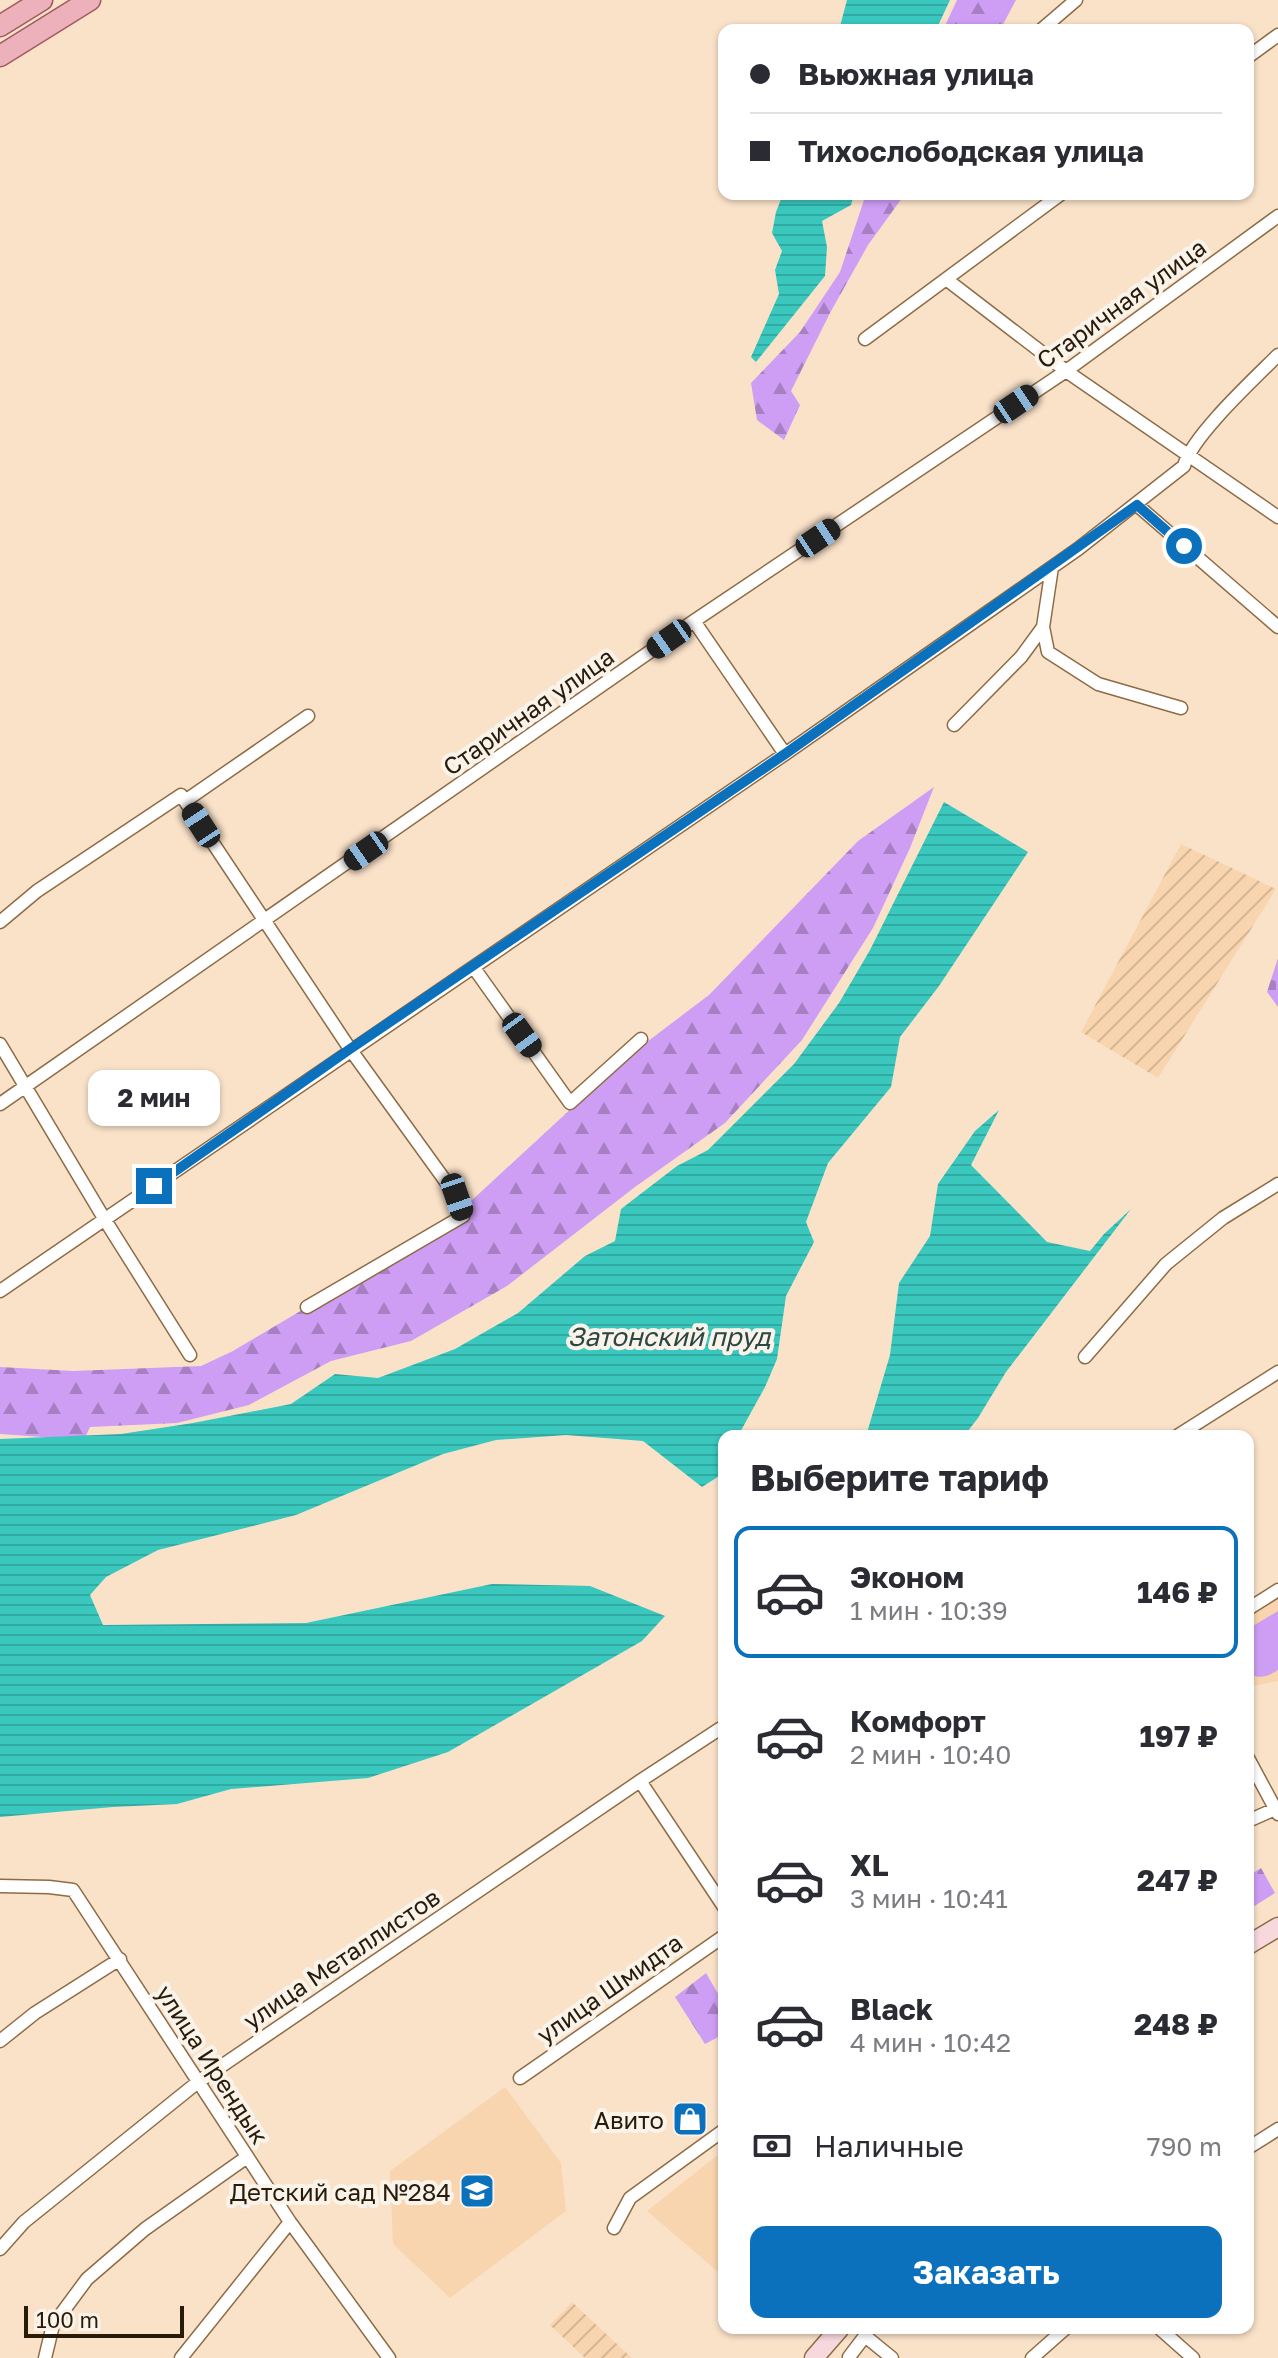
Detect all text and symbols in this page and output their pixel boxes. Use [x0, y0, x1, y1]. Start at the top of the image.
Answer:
text: Вьюжная улица [798, 56, 1034, 92]
text: Тихослободская улица [798, 133, 1144, 169]
street label: Старичная улица [1031, 232, 1211, 374]
car [989, 381, 1043, 427]
car [791, 515, 845, 561]
route start [1166, 528, 1202, 564]
car [642, 615, 696, 663]
street label: Старичная улица [437, 641, 619, 781]
car [178, 798, 224, 852]
car [339, 827, 393, 875]
car [498, 1009, 546, 1061]
callout: 2 мин [88, 1070, 220, 1126]
text: 2 мин [118, 1082, 190, 1113]
route end [136, 1168, 172, 1204]
car [438, 1170, 476, 1224]
water label: Затонский пруд [568, 1321, 772, 1352]
text: Выберите тариф [750, 1456, 1049, 1499]
icon: car [754, 1556, 826, 1628]
text: Эконом [850, 1559, 964, 1595]
text: 146 ₽ [1137, 1574, 1218, 1610]
text: 1 мин · 10:39 [850, 1595, 1008, 1626]
icon: car [754, 1700, 826, 1772]
text: Комфорт [850, 1703, 986, 1739]
text: 197 ₽ [1139, 1718, 1218, 1754]
text: 2 мин · 10:40 [850, 1739, 1011, 1770]
icon: car [754, 1844, 826, 1916]
text: XL [850, 1847, 889, 1883]
text: 247 ₽ [1137, 1862, 1218, 1898]
street label: улица Металлистов [237, 1881, 445, 2035]
text: 3 мин · 10:41 [850, 1883, 1008, 1914]
street label: улица Шмидта [531, 1927, 687, 2049]
street label: улица Ирендык [151, 1979, 275, 2149]
icon: car [754, 1988, 826, 2060]
text: Black [850, 1991, 933, 2027]
text: 248 ₽ [1134, 2006, 1218, 2042]
text: 4 мин · 10:42 [850, 2027, 1011, 2058]
shop icon: Авито [671, 2100, 709, 2138]
place label: Авито [594, 2105, 664, 2134]
icon: cash [750, 2124, 794, 2168]
text: Наличные [814, 2128, 964, 2164]
text: 790 m [1147, 2131, 1222, 2162]
school or university icon: Детский сад №284 [458, 2172, 496, 2210]
place label: Детский сад №284 [230, 2177, 451, 2206]
button: Заказать [750, 2226, 1222, 2318]
scale bar [24, 2302, 184, 2338]
text: 100 m [36, 2306, 99, 2333]

